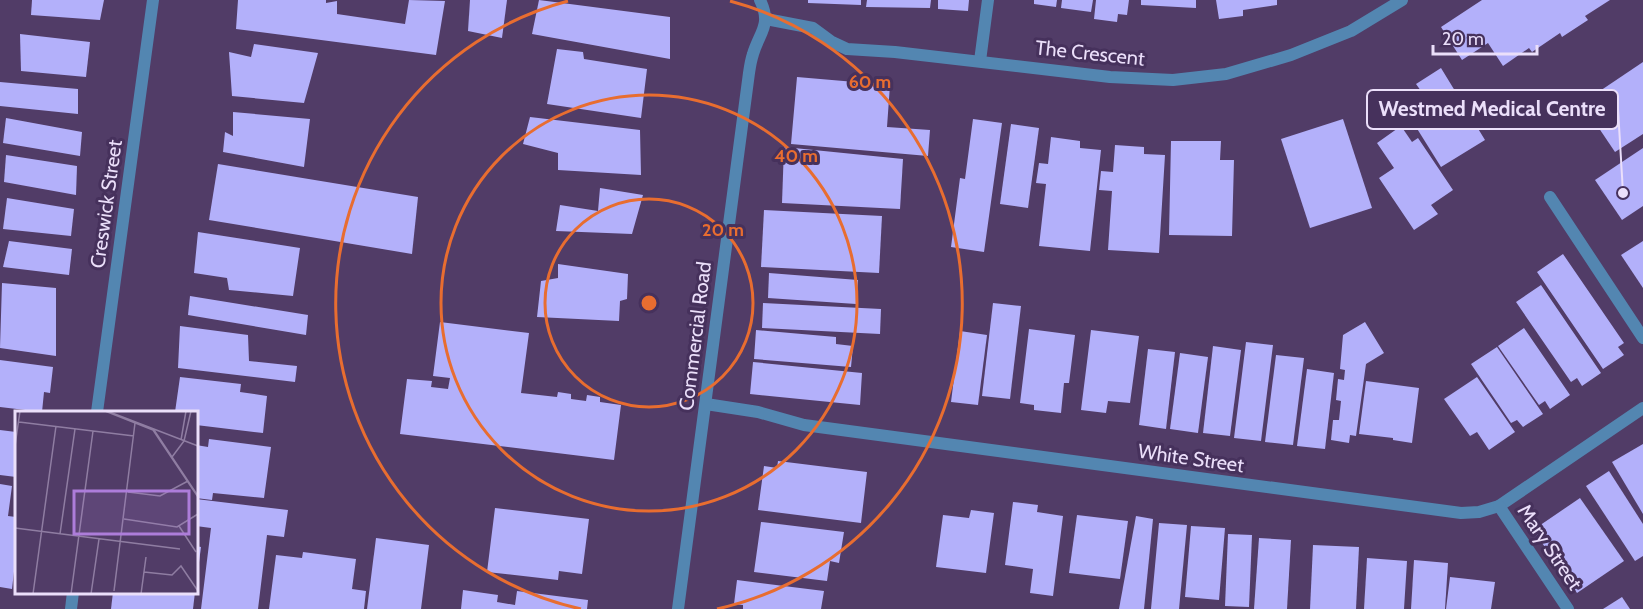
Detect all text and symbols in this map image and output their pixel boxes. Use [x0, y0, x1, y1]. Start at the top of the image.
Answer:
scale bar [1433, 18, 1536, 56]
text: 20 m [1442, 28, 1484, 50]
street label: The Crescent [1034, 35, 1146, 71]
text: 60 m [849, 71, 891, 93]
callout: Westmed Medical Centre [1367, 90, 1618, 129]
text: Westmed Medical Centre [1378, 96, 1606, 121]
street label: Creswick Street [85, 138, 127, 270]
text: 40 m [774, 145, 818, 167]
text: 20 m [702, 219, 744, 241]
street label: Commercial Road [674, 260, 716, 412]
centre of rings [639, 293, 659, 313]
inset map [15, 411, 198, 594]
street label: White Street [1136, 439, 1246, 477]
street label: Mary Street [1513, 500, 1588, 595]

